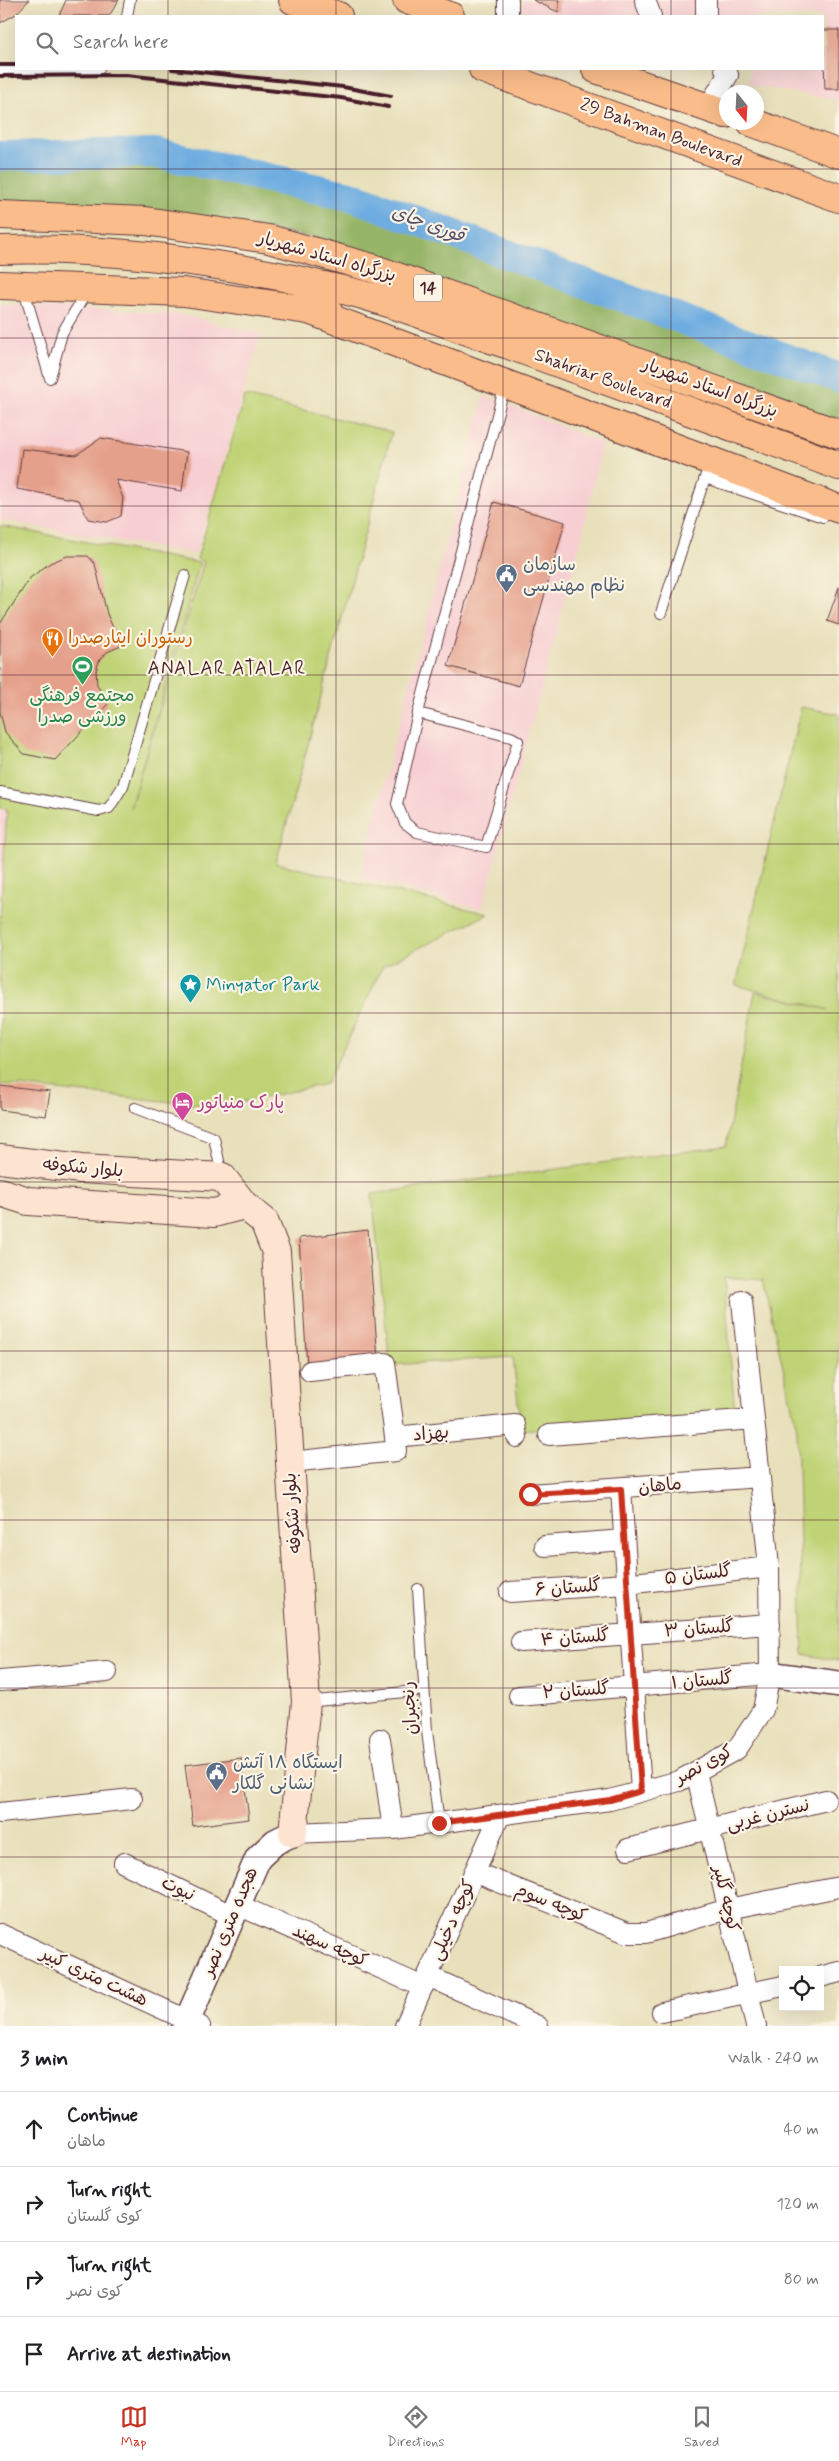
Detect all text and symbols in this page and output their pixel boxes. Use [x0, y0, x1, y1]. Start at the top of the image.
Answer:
search box [15, 15, 824, 70]
icon: search [33, 29, 61, 57]
text: Search here [73, 30, 169, 55]
north arrow [719, 85, 764, 130]
street label: 29 Bahman Boulevard [577, 93, 745, 173]
water label: قوری چای [388, 199, 470, 249]
street label: بزرگراه استاد شهریار [253, 225, 399, 288]
road number: 14 [414, 274, 442, 302]
street label: Shahriar Boulevard [531, 343, 675, 415]
street label: بزرگراه استاد شهریار [637, 352, 781, 424]
place label: سازمان نظام مهندسی [523, 553, 625, 599]
public building icon: سازمان نظام مهندسی [495, 563, 519, 594]
restaurant icon: رستوران ایثارصدرا [40, 626, 64, 657]
place label: رستوران ایثارصدرا [68, 626, 193, 650]
sports icon: مجتمع فرهنگی ورزشی صدرا [70, 654, 94, 685]
district label: ANALAR ATALAR [148, 656, 306, 681]
place label: مجتمع فرهنگی ورزشی صدرا [30, 684, 134, 729]
place icon: Minyator Park [178, 973, 202, 1004]
place label: Minyator Park [206, 973, 320, 997]
hotel icon: پارک منیاتور [170, 1091, 194, 1122]
place label: پارک منیاتور [196, 1091, 284, 1115]
street label: بلوار شکوفه [42, 1153, 124, 1183]
street label: بهزاد [412, 1420, 450, 1448]
street label: بلوار شکوفه [278, 1472, 308, 1554]
street label: ماهان [637, 1472, 683, 1500]
route start [519, 1483, 542, 1506]
street label: گلستان ۵ [663, 1559, 733, 1591]
street label: گلستان ۶ [534, 1574, 602, 1602]
street label: گلستان ۳ [663, 1615, 735, 1643]
street label: گلستان ۴ [540, 1624, 610, 1652]
street label: گلستان ۱ [670, 1666, 734, 1696]
street label: گلستان ۲ [542, 1677, 611, 1705]
street label: رنجبران [396, 1680, 424, 1736]
street label: کوی نصر [669, 1739, 738, 1791]
place label: ایستگاه ۱۸ آتش نشانی گلکار [231, 1751, 343, 1796]
public building icon: ایستگاه ۱۸ آتش نشانی گلکار [205, 1761, 229, 1792]
street label: نسترن غربی [724, 1793, 812, 1837]
route end [428, 1812, 451, 1835]
street label: کوچه گلپر [706, 1862, 745, 1935]
street label: هجده متری نصر [195, 1863, 264, 1982]
street label: نبوت [157, 1871, 199, 1907]
street label: کوچه دخیلی [425, 1875, 482, 1964]
street label: کوچه سوم [511, 1878, 591, 1929]
street label: کوچه سهند [288, 1919, 372, 1973]
street label: هشت متری کبیر [34, 1941, 152, 2012]
map controls [779, 1966, 824, 2011]
button: locate [779, 1966, 824, 2011]
text: 3 min [20, 2045, 68, 2073]
text: Walk · 240 m [728, 2048, 819, 2069]
text: Continue [67, 2103, 138, 2128]
icon: ahead [20, 2115, 48, 2143]
text: 40 m [783, 2119, 819, 2140]
text: ماهان [67, 2131, 106, 2152]
text: Turn right [67, 2178, 151, 2203]
icon: right [20, 2190, 48, 2218]
text: 120 m [777, 2194, 819, 2215]
text: کوی گلستان [67, 2206, 142, 2227]
text: Turn right [67, 2253, 151, 2278]
icon: right [20, 2265, 48, 2293]
text: 80 m [784, 2269, 819, 2290]
text: کوی نصر [67, 2281, 123, 2302]
icon: arrive [20, 2340, 48, 2368]
text: Arrive at destination [67, 2342, 231, 2367]
tab: Map [120, 2403, 148, 2451]
tab: Directions [387, 2403, 445, 2451]
tab: Saved [684, 2403, 719, 2451]

